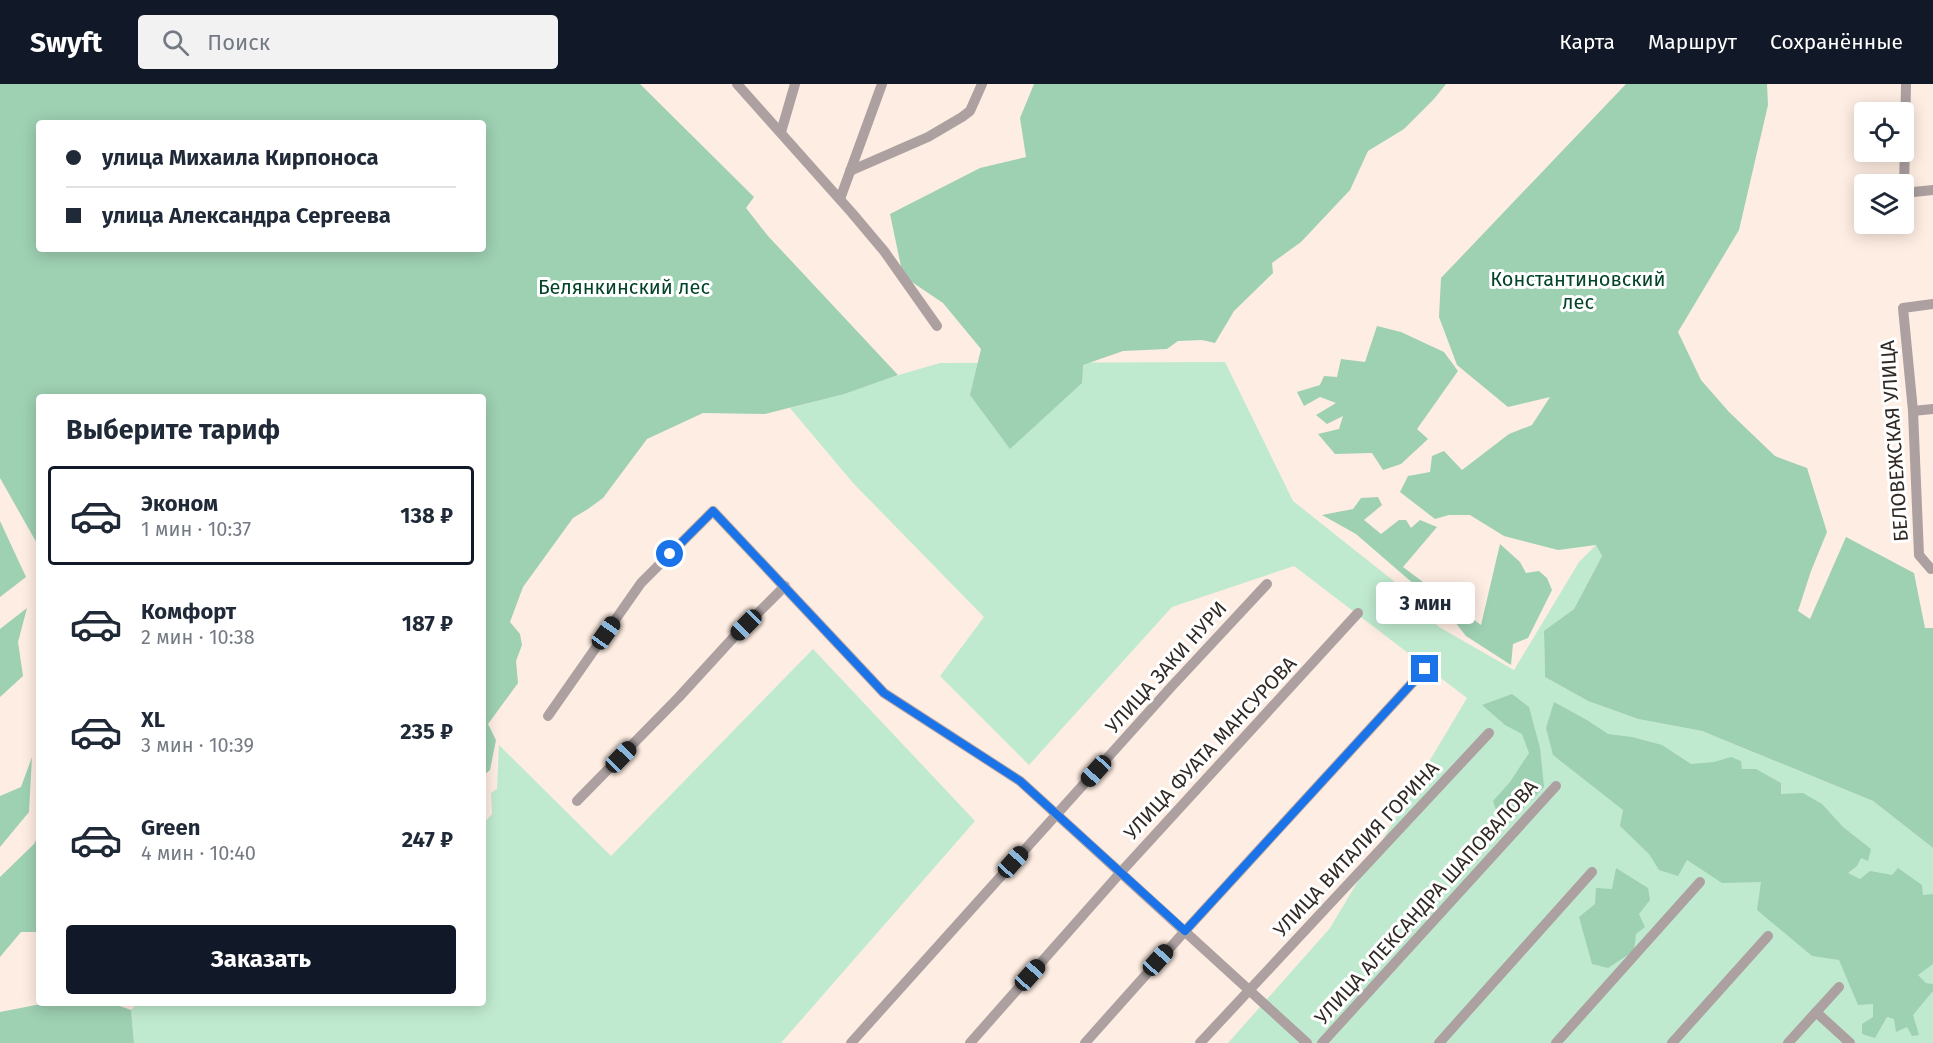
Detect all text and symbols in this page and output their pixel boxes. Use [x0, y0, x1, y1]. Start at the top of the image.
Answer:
search box [138, 15, 558, 69]
text: Swyft [30, 26, 102, 59]
icon: search [159, 26, 192, 59]
text: Поиск [207, 29, 270, 56]
text: Карта [1559, 29, 1615, 55]
text: Маршрут [1648, 29, 1737, 55]
text: Сохранённые [1770, 29, 1903, 55]
map controls [1854, 102, 1914, 234]
button: locate [1854, 102, 1914, 162]
text: улица Михаила Кирпоноса [102, 144, 379, 171]
button: layers [1854, 174, 1914, 234]
text: улица Александра Сергеева [102, 202, 391, 229]
park label: Константиновский лес [1490, 267, 1666, 314]
park label: Белянкинский лес [538, 275, 710, 299]
street label: БЕЛОВЕЖСКАЯ УЛИЦА [1875, 339, 1913, 543]
text: Выберите тариф [66, 414, 280, 446]
icon: car [69, 489, 123, 543]
text: Эконом [141, 490, 218, 517]
text: 138 ₽ [400, 502, 453, 529]
text: 1 мин · 10:37 [141, 517, 251, 541]
route start [656, 540, 683, 567]
callout: 3 мин [1376, 582, 1474, 624]
text: 3 мин [1399, 591, 1452, 615]
street label: УЛИЦА ЗАКИ НУРИ [1100, 596, 1232, 738]
icon: car [69, 597, 123, 651]
text: Комфорт [141, 598, 236, 625]
car [727, 606, 765, 644]
text: 187 ₽ [402, 610, 453, 637]
car [588, 613, 624, 653]
text: 2 мин · 10:38 [141, 625, 255, 649]
street label: УЛИЦА ФУАТА МАНСУРОВА [1119, 651, 1302, 845]
route end [1411, 655, 1438, 682]
icon: car [69, 705, 123, 759]
text: XL [141, 706, 165, 733]
text: 235 ₽ [400, 718, 453, 745]
text: 3 мин · 10:39 [141, 733, 254, 757]
car [602, 738, 640, 776]
car [1077, 752, 1115, 790]
street label: УЛИЦА ВИТАЛИЯ ГОРИНА [1268, 756, 1444, 942]
street label: УЛИЦА АЛЕКСАНДРА ШАПОВАЛОВА [1310, 774, 1543, 1029]
icon: car [69, 813, 123, 867]
text: Green [141, 814, 200, 841]
text: 247 ₽ [402, 826, 453, 853]
text: 4 мин · 10:40 [141, 841, 256, 865]
car [994, 843, 1032, 881]
button: Заказать [66, 925, 456, 994]
car [1139, 941, 1177, 979]
car [1011, 956, 1049, 994]

